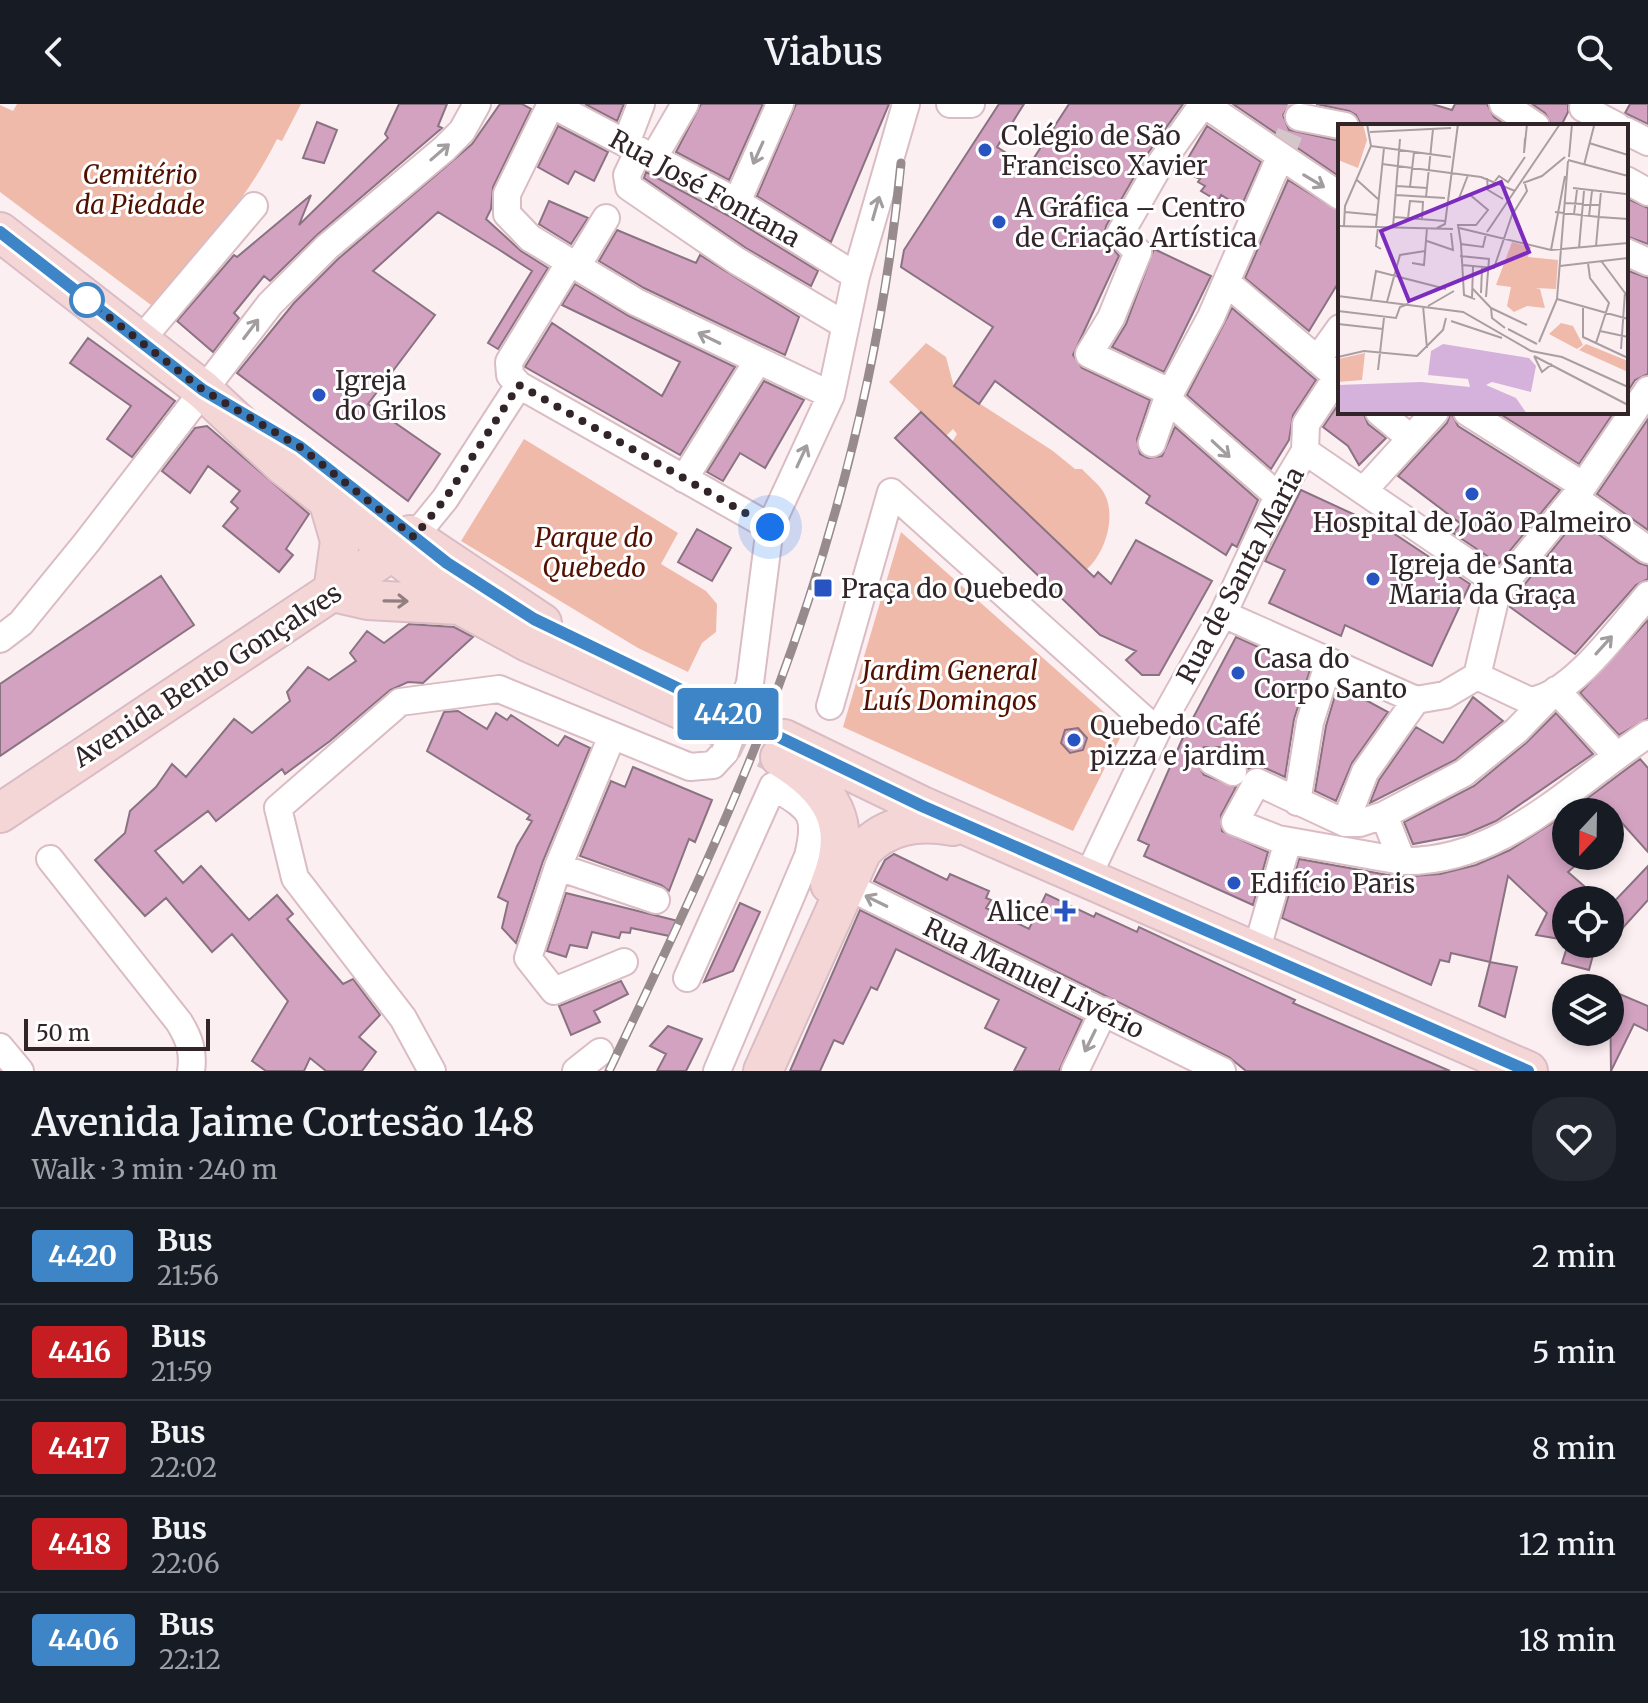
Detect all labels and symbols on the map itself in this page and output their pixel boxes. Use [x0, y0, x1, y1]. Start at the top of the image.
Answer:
place label: Colégio de São Francisco Xavier [1001, 119, 1208, 182]
street label: Rua José Fontana [604, 122, 806, 254]
inset map [1338, 124, 1628, 414]
one-way arrow [750, 140, 765, 165]
marker: Colégio de São Francisco Xavier [976, 141, 994, 159]
one-way arrow [429, 143, 449, 161]
park label: Cemitério da Piedade [75, 158, 205, 221]
one-way arrow [1302, 173, 1325, 189]
place label: A Gráfica – Centro de Criação Artística [1014, 191, 1257, 254]
one-way arrow [869, 195, 884, 221]
marker: A Gráfica – Centro de Criação Artística [990, 213, 1008, 231]
unlabelled marker [70, 283, 104, 317]
one-way arrow [242, 319, 259, 340]
one-way arrow [698, 330, 722, 346]
place label: Igreja do Grilos [335, 364, 447, 427]
marker: Igreja do Grilos [310, 386, 328, 404]
one-way arrow [1211, 439, 1231, 458]
one-way arrow [796, 445, 811, 469]
street label: Rua de Santa Maria [1169, 461, 1311, 689]
marker: Hospital de João Palmeiro [1463, 485, 1481, 503]
place label: Hospital de João Palmeiro [1313, 506, 1631, 539]
your location [750, 507, 790, 547]
park label: Parque do Quebedo [535, 521, 653, 584]
place label: Igreja de Santa Maria da Graça [1389, 548, 1576, 611]
marker: Igreja de Santa Maria da Graça [1364, 570, 1382, 588]
place label: Praça do Quebedo [841, 572, 1064, 605]
street label: Avenida Bento Gonçalves [66, 576, 347, 775]
marker: Praça do Quebedo [812, 577, 834, 599]
one-way arrow [382, 593, 409, 609]
one-way arrow [1594, 635, 1613, 656]
place label: Casa do Corpo Santo [1254, 642, 1407, 705]
park label: Jardim General Luís Domingos [859, 654, 1038, 717]
marker: Casa do Corpo Santo [1229, 664, 1247, 682]
line badge: 4420 [672, 688, 784, 740]
place label: Quebedo Café pizza e jardim [1090, 709, 1266, 772]
marker: Quebedo Café pizza e jardim [1065, 731, 1083, 749]
north arrow [1552, 798, 1624, 870]
place label: Edifício Paris [1250, 867, 1415, 900]
marker: Edifício Paris [1225, 874, 1243, 892]
one-way arrow [865, 893, 889, 908]
place label: Alice [986, 895, 1049, 928]
marker: Alice [1056, 902, 1074, 920]
street label: Rua Manuel Livério [918, 910, 1150, 1046]
scale bar [24, 1015, 210, 1051]
one-way arrow [1082, 1029, 1097, 1053]

